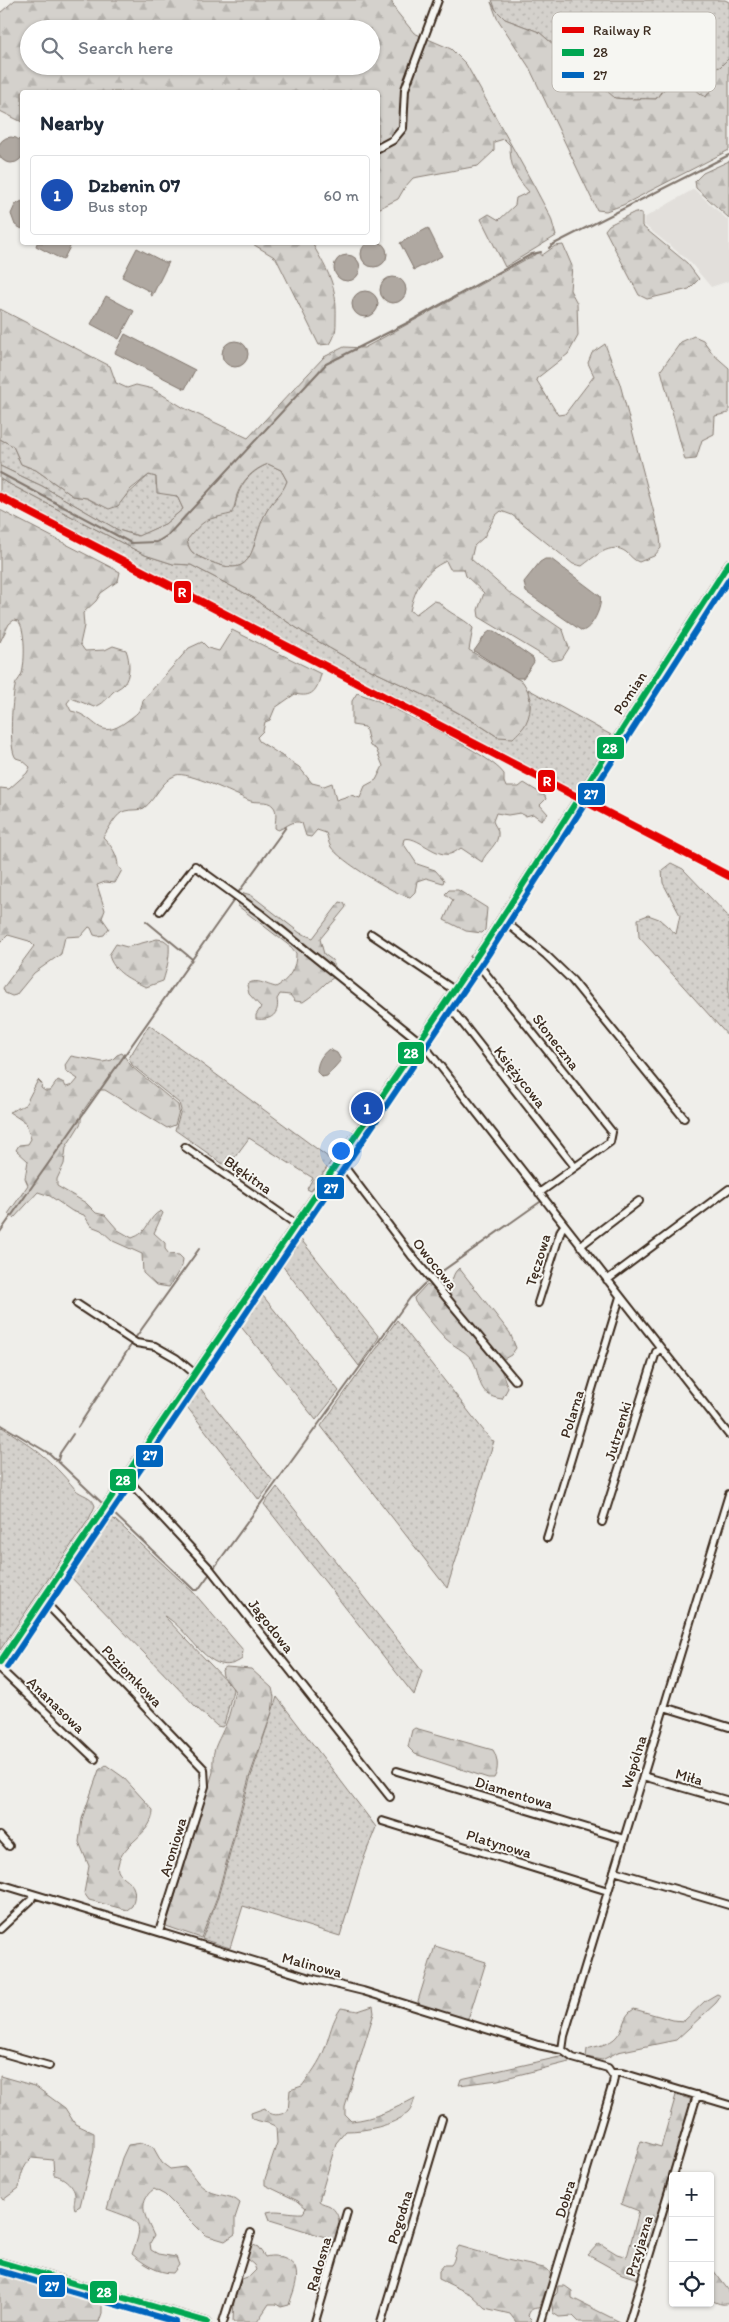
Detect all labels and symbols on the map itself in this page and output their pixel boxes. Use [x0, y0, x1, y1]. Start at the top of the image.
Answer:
legend [552, 12, 716, 92]
text: Railway R [593, 22, 651, 39]
text: 28 [593, 44, 608, 61]
text: 27 [593, 67, 607, 84]
line badge: R [173, 580, 192, 604]
text: R [178, 584, 187, 601]
street label: Pomian [609, 668, 651, 718]
line badge: 28 [596, 736, 625, 760]
text: 28 [602, 740, 618, 757]
line badge: R [537, 769, 556, 793]
text: R [543, 773, 552, 790]
line badge: 27 [577, 782, 606, 806]
text: 27 [584, 786, 598, 803]
street label: Słoneczna [529, 1010, 584, 1074]
line badge: 28 [397, 1041, 425, 1065]
street label: Księżycowa [490, 1042, 550, 1112]
text: 28 [403, 1045, 419, 1062]
pin: 1 [351, 1089, 383, 1127]
your location [328, 1138, 354, 1164]
street label: Błękitna [221, 1152, 276, 1198]
line badge: 27 [316, 1176, 345, 1200]
text: 27 [324, 1180, 338, 1197]
street label: Tęczowa [522, 1231, 555, 1288]
street label: Owocowa [409, 1235, 461, 1294]
street label: Polarna [556, 1388, 588, 1440]
street label: Jutrzenki [601, 1399, 635, 1463]
line badge: 27 [135, 1444, 164, 1468]
text: 27 [143, 1447, 157, 1464]
line badge: 28 [109, 1468, 137, 1492]
text: 28 [115, 1472, 131, 1489]
street label: Jagodowa [244, 1595, 298, 1657]
street label: Poziomkowa [98, 1641, 166, 1711]
street label: Ananasowa [23, 1673, 89, 1737]
street label: Wspólna [617, 1733, 651, 1791]
street label: Miła [673, 1765, 705, 1790]
street label: Diamentowa [473, 1773, 555, 1813]
street label: Aroniowa [156, 1815, 191, 1879]
street label: Platynowa [464, 1826, 534, 1863]
street label: Malinowa [280, 1948, 344, 1982]
street label: Dobra [551, 2177, 579, 2220]
street label: Pogodna [383, 2188, 417, 2246]
street label: Przyjazna [621, 2213, 657, 2279]
street label: Radosna [303, 2235, 335, 2293]
line badge: 27 [38, 2274, 66, 2298]
text: 27 [45, 2278, 59, 2295]
line badge: 28 [89, 2280, 118, 2304]
text: 28 [96, 2284, 112, 2301]

